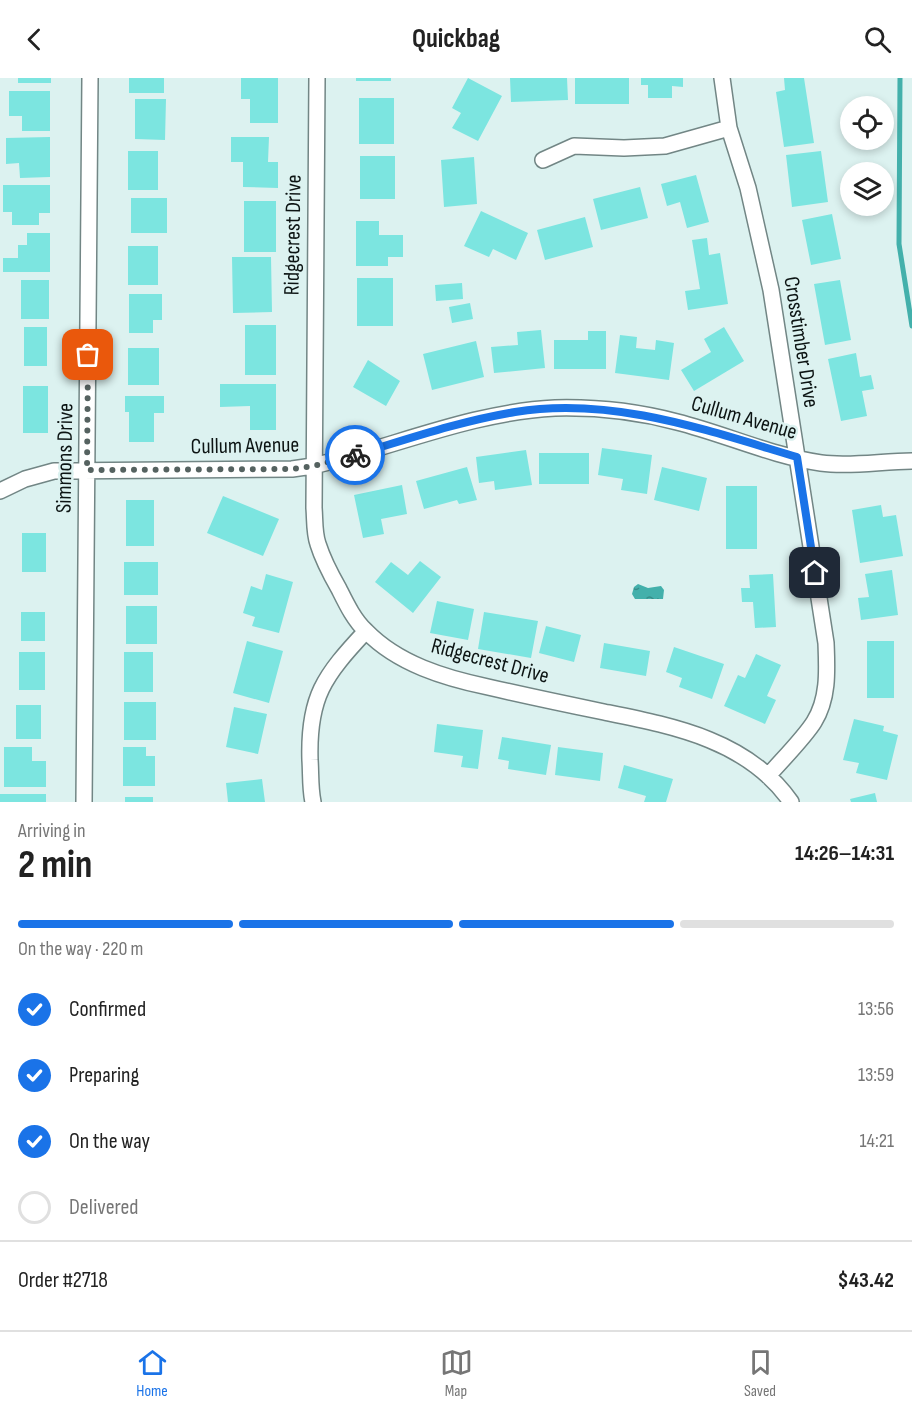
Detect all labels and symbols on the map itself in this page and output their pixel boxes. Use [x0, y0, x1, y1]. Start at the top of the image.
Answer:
street label: Ridgecrest Drive [278, 174, 308, 296]
street label: Crosstimber Drive [777, 275, 825, 409]
pin [62, 329, 113, 380]
street label: Cullum Avenue [688, 390, 800, 446]
street label: Simmons Drive [51, 403, 79, 513]
courier [325, 425, 385, 485]
street label: Cullum Avenue [190, 432, 300, 460]
pin [789, 547, 840, 598]
street label: Ridgecrest Drive [428, 632, 552, 690]

